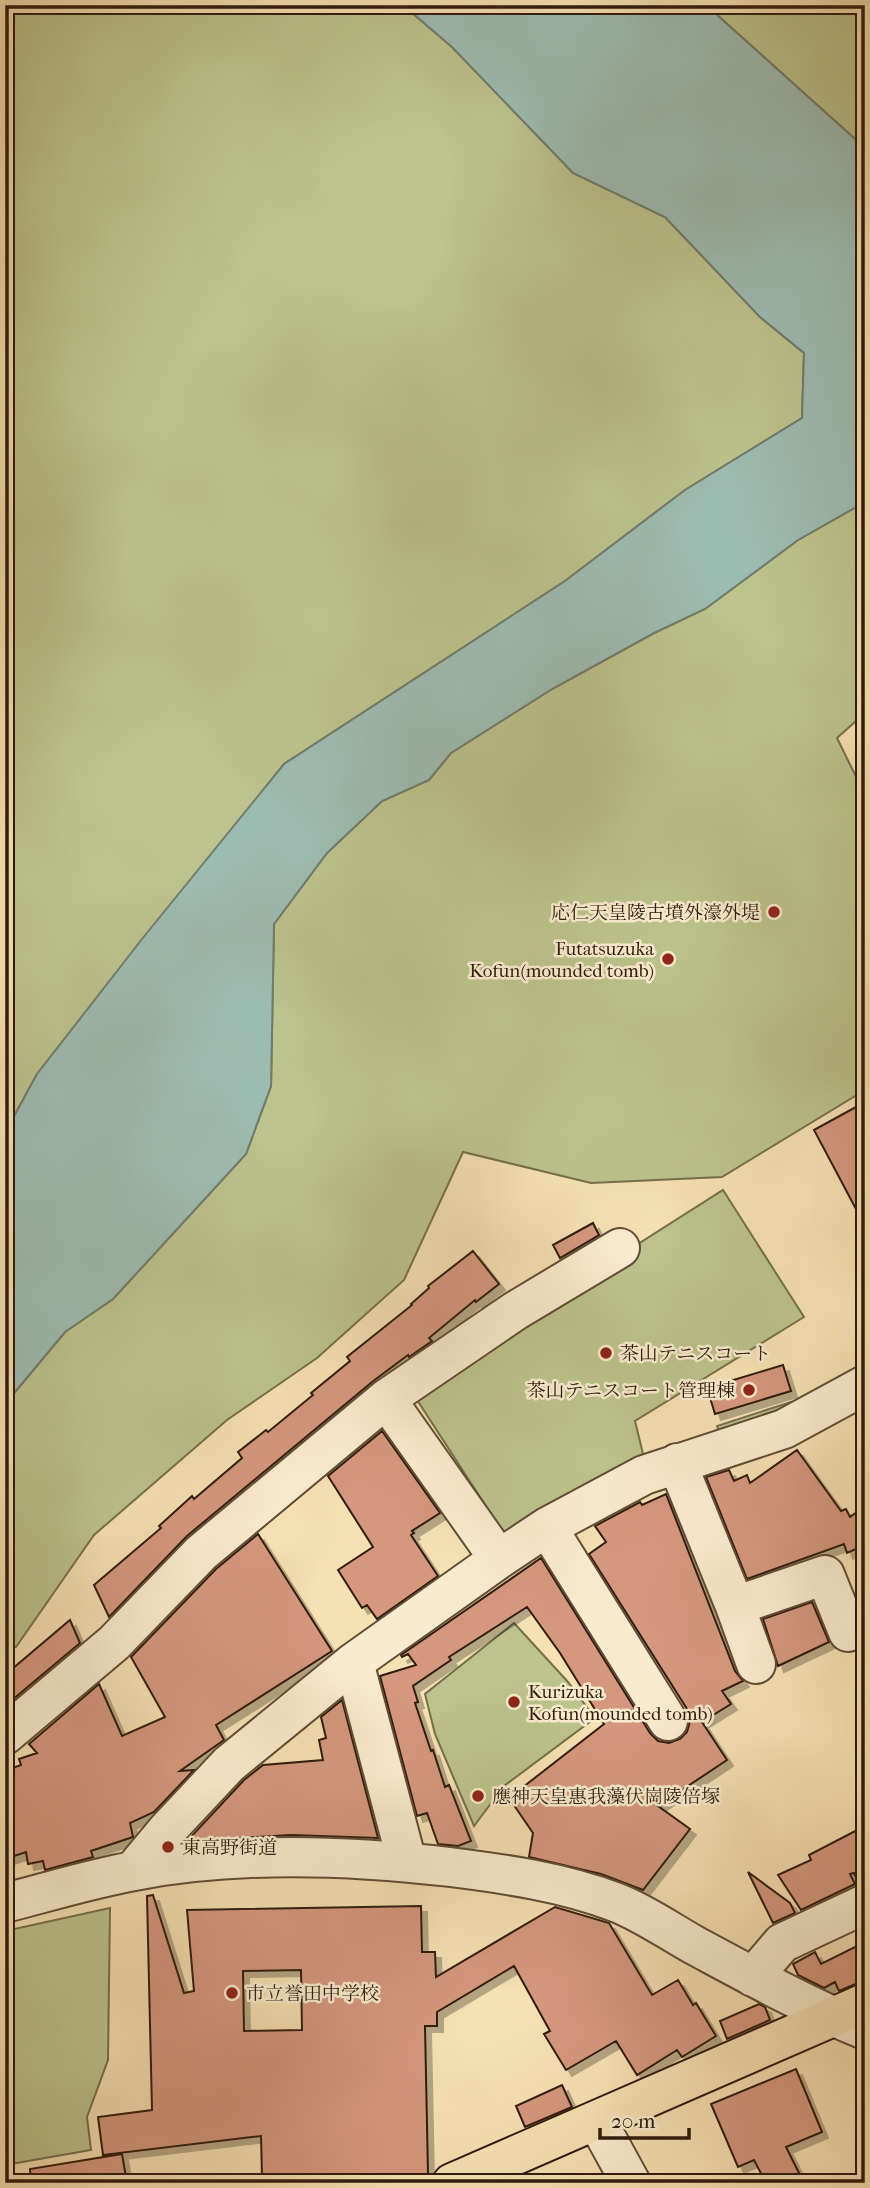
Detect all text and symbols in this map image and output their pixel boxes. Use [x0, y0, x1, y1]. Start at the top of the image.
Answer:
place label: 応仁天皇陵古墳外濠外堤 [551, 902, 760, 924]
marker: 応仁天皇陵古墳外濠外堤 [766, 904, 782, 920]
place label: Futatsuzuka Kofun(mounded tomb) [469, 938, 654, 982]
marker: Futatsuzuka Kofun(mounded tomb) [660, 951, 676, 967]
place label: 茶山テニスコート [620, 1343, 771, 1365]
marker: 茶山テニスコート [598, 1345, 614, 1361]
place label: 茶山テニスコート管理棟 [527, 1380, 735, 1402]
marker: 茶山テニスコート管理棟 [741, 1382, 757, 1398]
place label: Kurizuka Kofun(mounded tomb) [528, 1681, 713, 1725]
marker: Kurizuka Kofun(mounded tomb) [506, 1694, 522, 1710]
place label: 應神天皇惠我藻伏崗陵倍塚 [492, 1786, 720, 1808]
marker: 應神天皇惠我藻伏崗陵倍塚 [470, 1788, 486, 1804]
place label: 東高野街道 [182, 1837, 277, 1859]
marker: 東高野街道 [160, 1839, 176, 1855]
place label: 市立誉田中学校 [246, 1983, 379, 2005]
marker: 市立誉田中学校 [224, 1985, 240, 2001]
scale bar [600, 2097, 690, 2141]
text: 20 m [611, 2109, 656, 2133]

